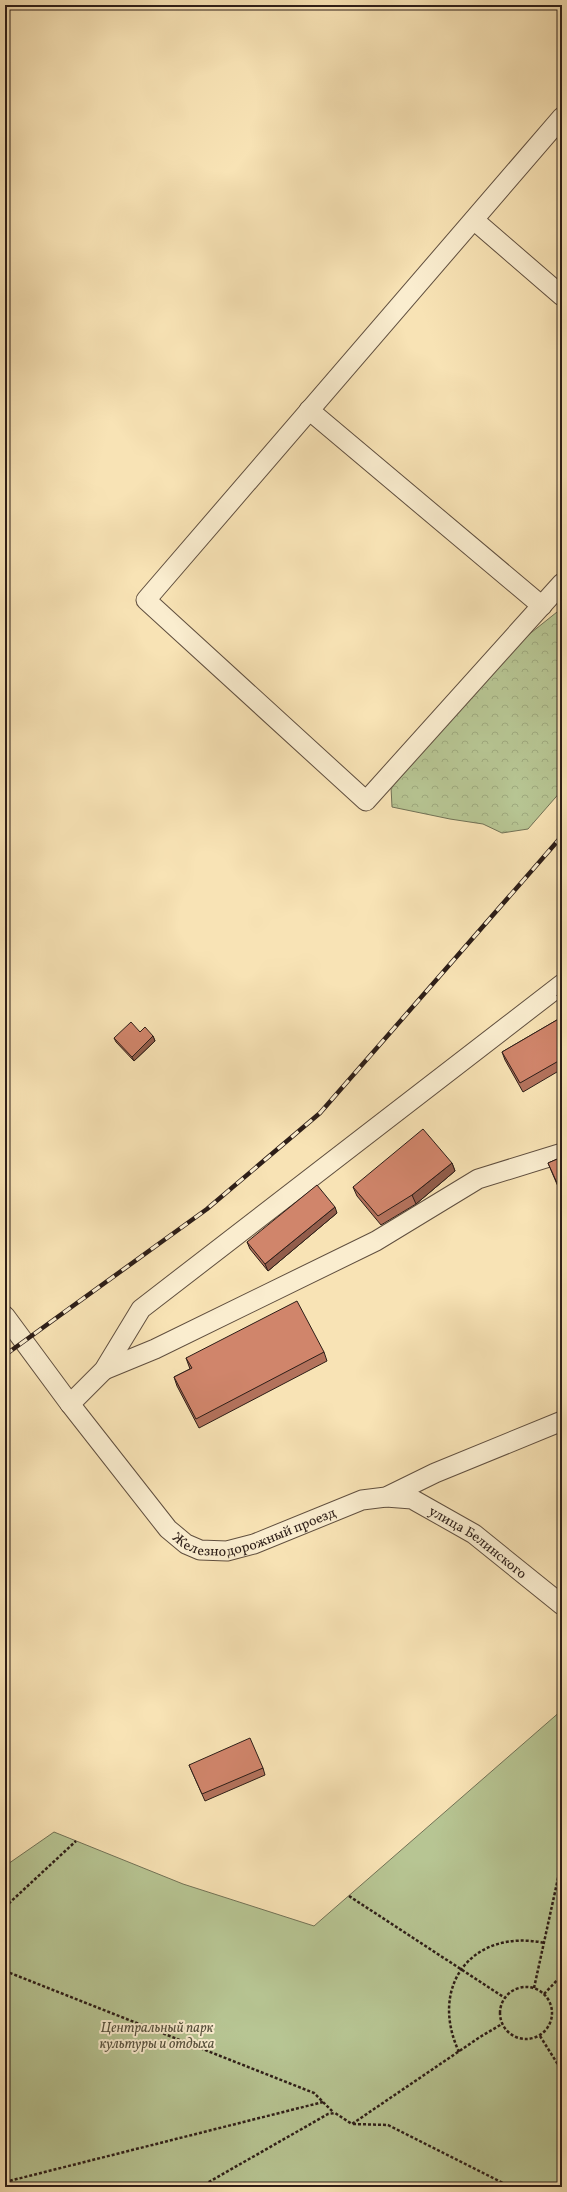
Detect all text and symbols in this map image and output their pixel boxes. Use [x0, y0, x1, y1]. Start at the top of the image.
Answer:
street label: улица Белинского [425, 1502, 530, 1584]
street label: Железнодорожный проезд [168, 1504, 339, 1562]
park label: Центральный парк культуры и отдыха [100, 2019, 215, 2054]

